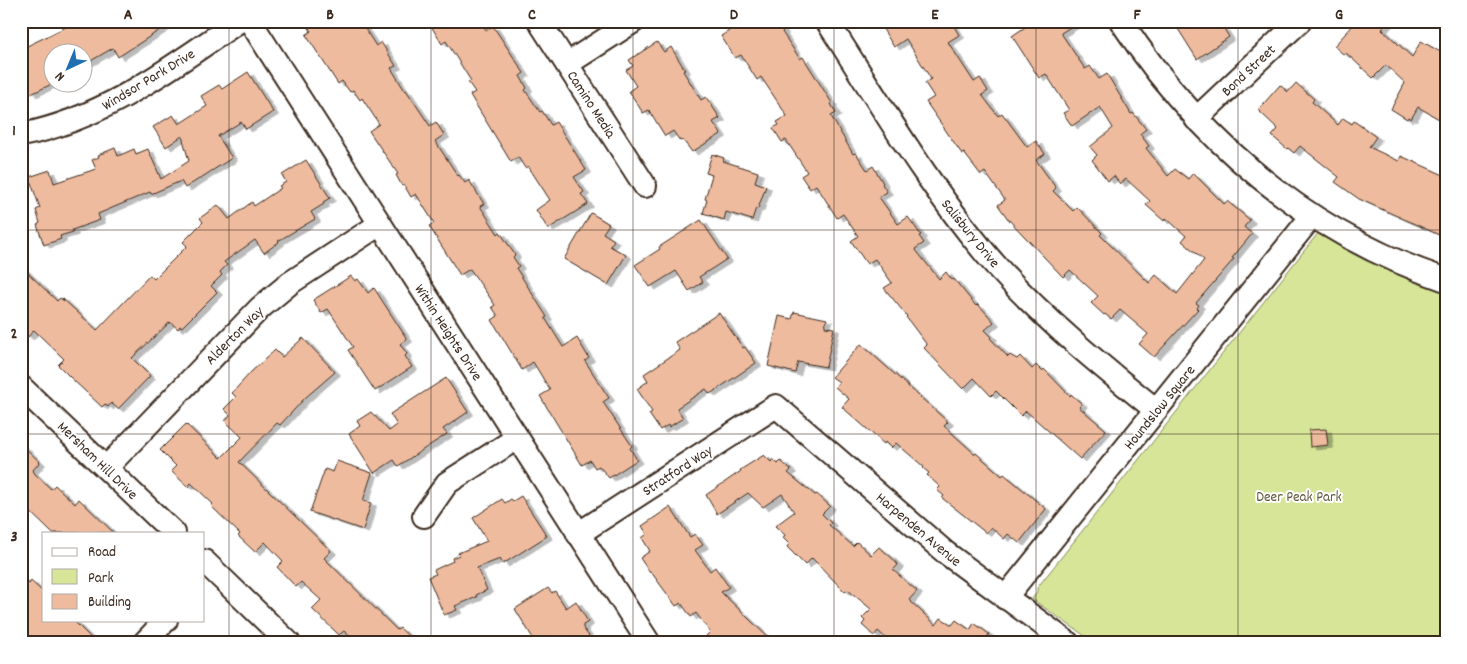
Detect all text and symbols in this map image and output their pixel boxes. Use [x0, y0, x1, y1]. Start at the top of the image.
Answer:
text: A [124, 4, 133, 27]
text: B [326, 4, 334, 27]
text: C [528, 4, 536, 27]
text: D [730, 4, 739, 27]
text: E [931, 4, 939, 27]
text: F [1133, 4, 1141, 27]
text: G [1335, 4, 1343, 27]
street label: Bond Street [1217, 40, 1282, 103]
north arrow [42, 42, 92, 92]
street label: Windsor Park Drive [98, 44, 200, 117]
text: N [51, 66, 70, 86]
street label: Camino Media [560, 67, 621, 144]
text: 1 [12, 120, 16, 143]
street label: Salisbury Drive [935, 195, 1004, 274]
street label: Within Heights Drive [408, 280, 487, 386]
street label: Alderton Way [201, 301, 270, 371]
text: 2 [11, 323, 18, 346]
street label: Houndslow Square [1119, 361, 1202, 455]
street label: Mersham Hill Drive [51, 417, 142, 506]
street label: Stratford Way [639, 440, 718, 503]
park label: Deer Peak Park [1256, 487, 1342, 509]
street label: Harpenden Avenue [870, 488, 966, 573]
text: 3 [10, 526, 18, 549]
legend [42, 532, 205, 622]
text: Road [88, 542, 116, 564]
text: Park [88, 568, 114, 590]
text: Building [88, 592, 131, 614]

